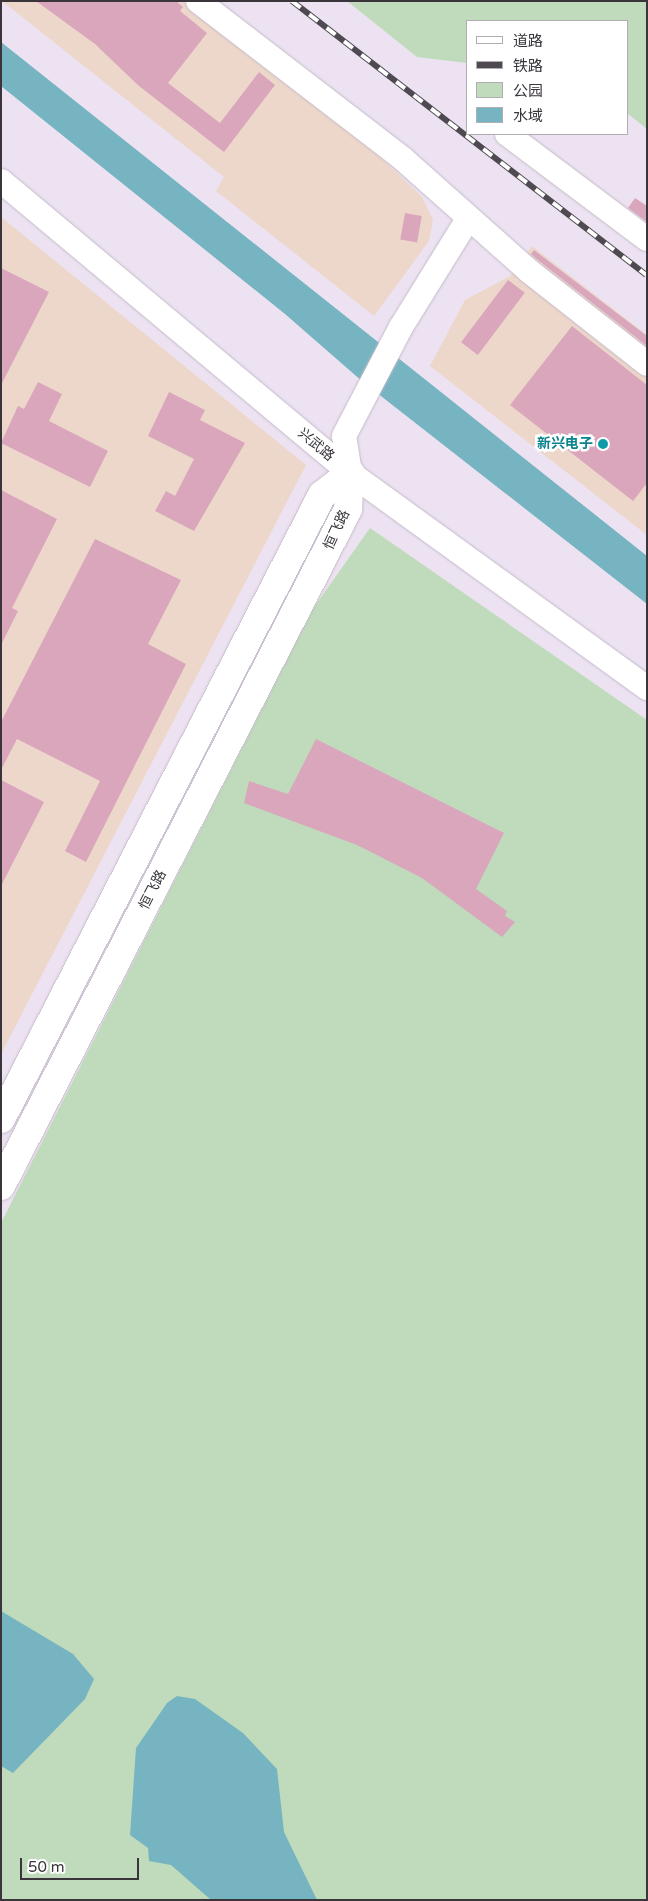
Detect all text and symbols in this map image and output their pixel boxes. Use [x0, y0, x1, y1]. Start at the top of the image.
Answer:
legend [466, 20, 628, 135]
text: 道路 [513, 32, 543, 50]
text: 铁路 [513, 57, 543, 75]
text: 公园 [513, 82, 543, 100]
text: 水域 [513, 107, 543, 125]
street label: 兴武路 [295, 425, 337, 465]
place label: 新兴电子 [537, 436, 593, 452]
marker: 新兴电子 [597, 438, 609, 450]
street label: 恒飞路 [321, 507, 353, 553]
street label: 恒飞路 [136, 867, 170, 913]
scale bar [22, 1848, 141, 1880]
text: 50 m [28, 1858, 65, 1876]

